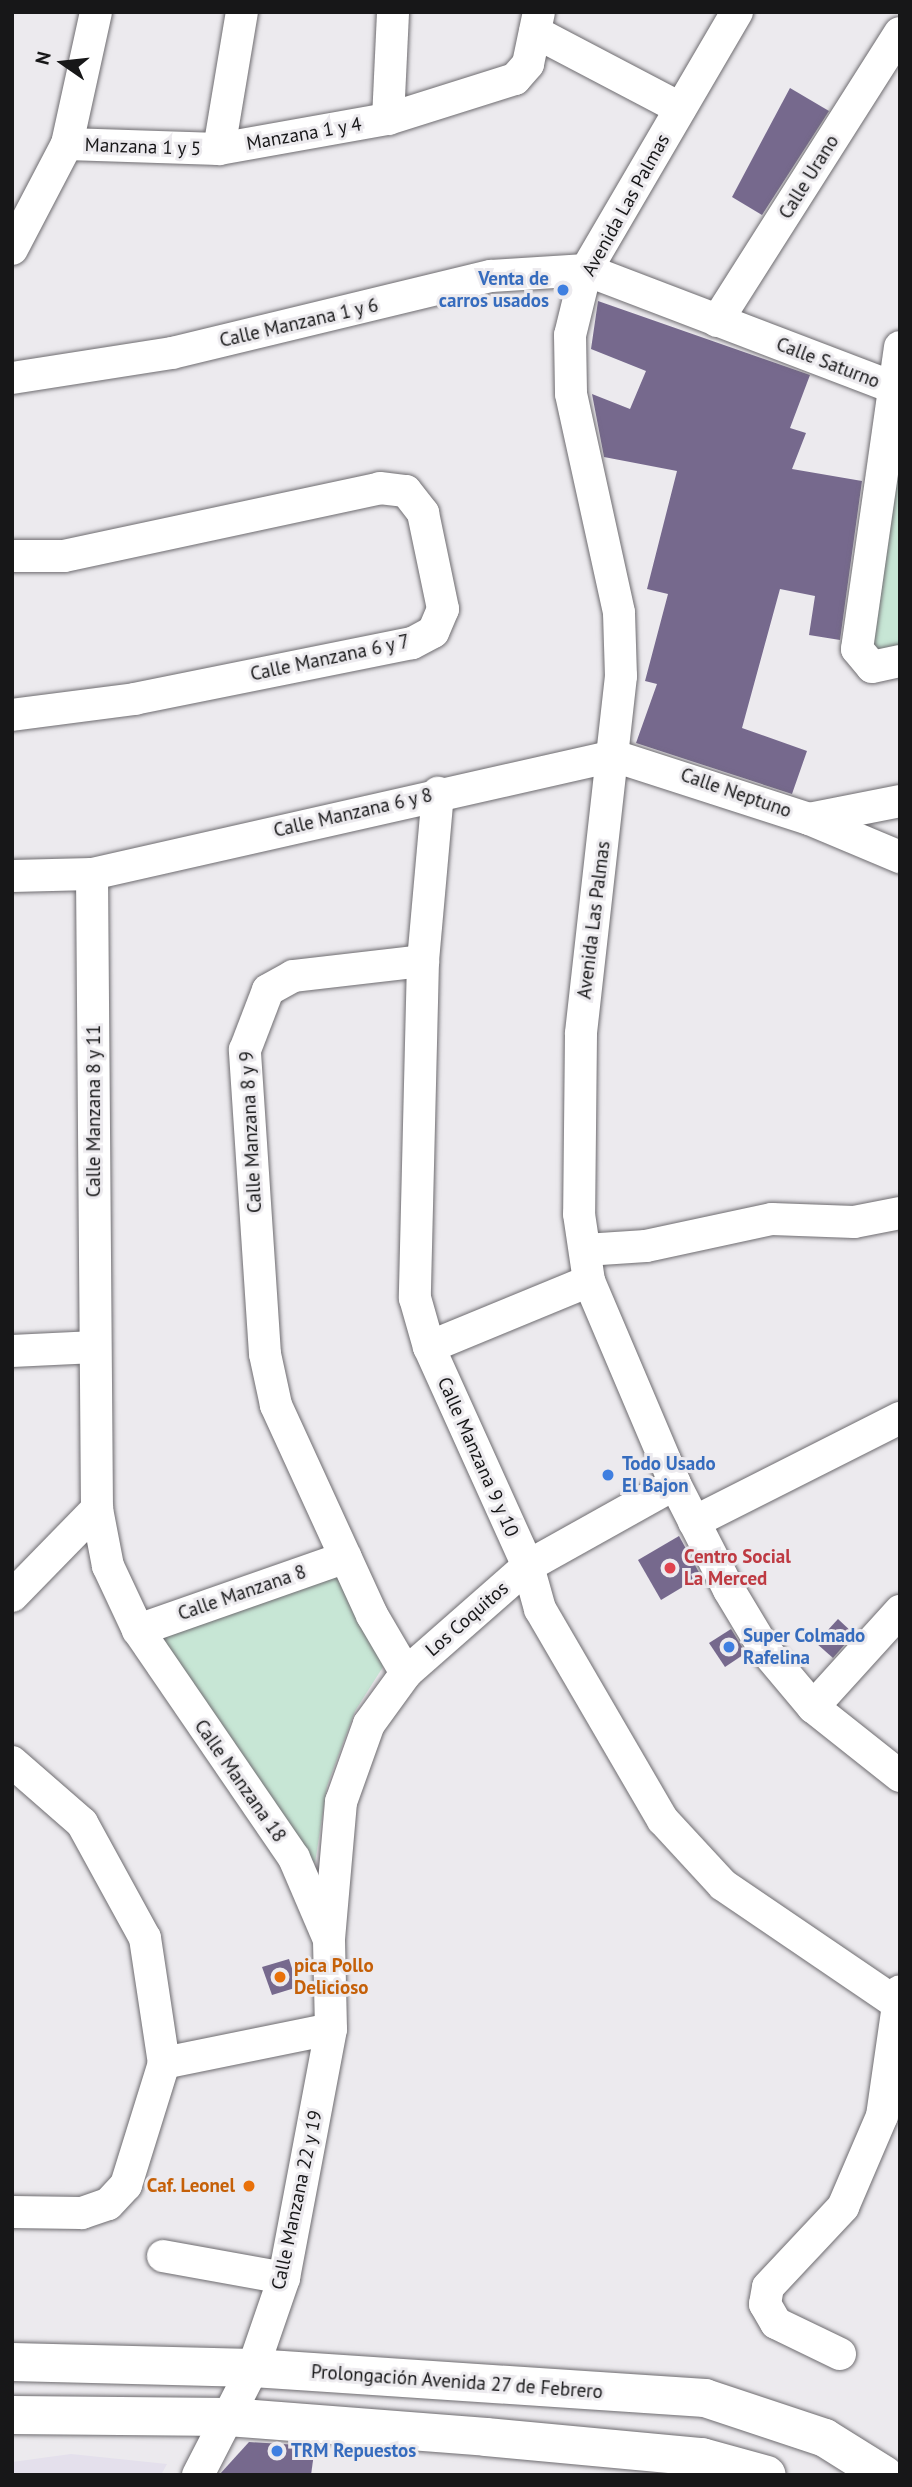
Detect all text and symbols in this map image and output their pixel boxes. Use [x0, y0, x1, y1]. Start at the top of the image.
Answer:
north arrow [28, 28, 98, 98]
text: N [29, 49, 56, 67]
street label: Manzana 1 y 4 [244, 113, 364, 155]
street label: Avenida Las Palmas [577, 130, 675, 280]
street label: Calle Urano [774, 131, 844, 223]
street label: Manzana 1 y 5 [84, 134, 202, 160]
place label: Venta de carros usados [439, 268, 549, 312]
marker: Venta de carros usados [555, 282, 571, 298]
street label: Calle Manzana 1 y 6 [217, 294, 381, 352]
street label: Calle Saturno [773, 333, 883, 393]
street label: Calle Manzana 6 y 7 [248, 630, 412, 686]
street label: Calle Neptuno [678, 763, 794, 823]
street label: Calle Manzana 6 y 8 [271, 784, 435, 842]
street label: Avenida Las Palmas [573, 840, 615, 1000]
street label: Calle Manzana 8 y 11 [83, 1024, 105, 1198]
street label: Calle Manzana 8 y 9 [235, 1050, 267, 1214]
street label: Calle Manzana 9 y 10 [432, 1373, 524, 1541]
place label: Todo Usado El Bajon [622, 1453, 716, 1497]
marker: Todo Usado El Bajon [600, 1467, 616, 1483]
place label: Centro Social La Merced [684, 1546, 791, 1590]
street label: Calle Manzana 8 [175, 1560, 309, 1626]
marker: Centro Social La Merced [662, 1560, 678, 1576]
street label: Los Coquitos [421, 1577, 513, 1661]
place label: Super Colmado Rafelina [743, 1625, 866, 1669]
marker: Super Colmado Rafelina [721, 1639, 737, 1655]
street label: Calle Manzana 18 [189, 1715, 291, 1847]
place label: pica Pollo Delicioso [294, 1955, 374, 1999]
marker: pica Pollo Delicioso [272, 1969, 288, 1985]
street label: Calle Manzana 22 y 19 [267, 2108, 327, 2292]
place label: Caf. Leonel [146, 2175, 235, 2197]
marker: Caf. Leonel [241, 2178, 257, 2194]
street label: Prolongación Avenida 27 de Febrero [309, 2360, 605, 2404]
place label: TRM Repuestos [291, 2440, 416, 2462]
marker: TRM Repuestos [269, 2443, 285, 2459]

